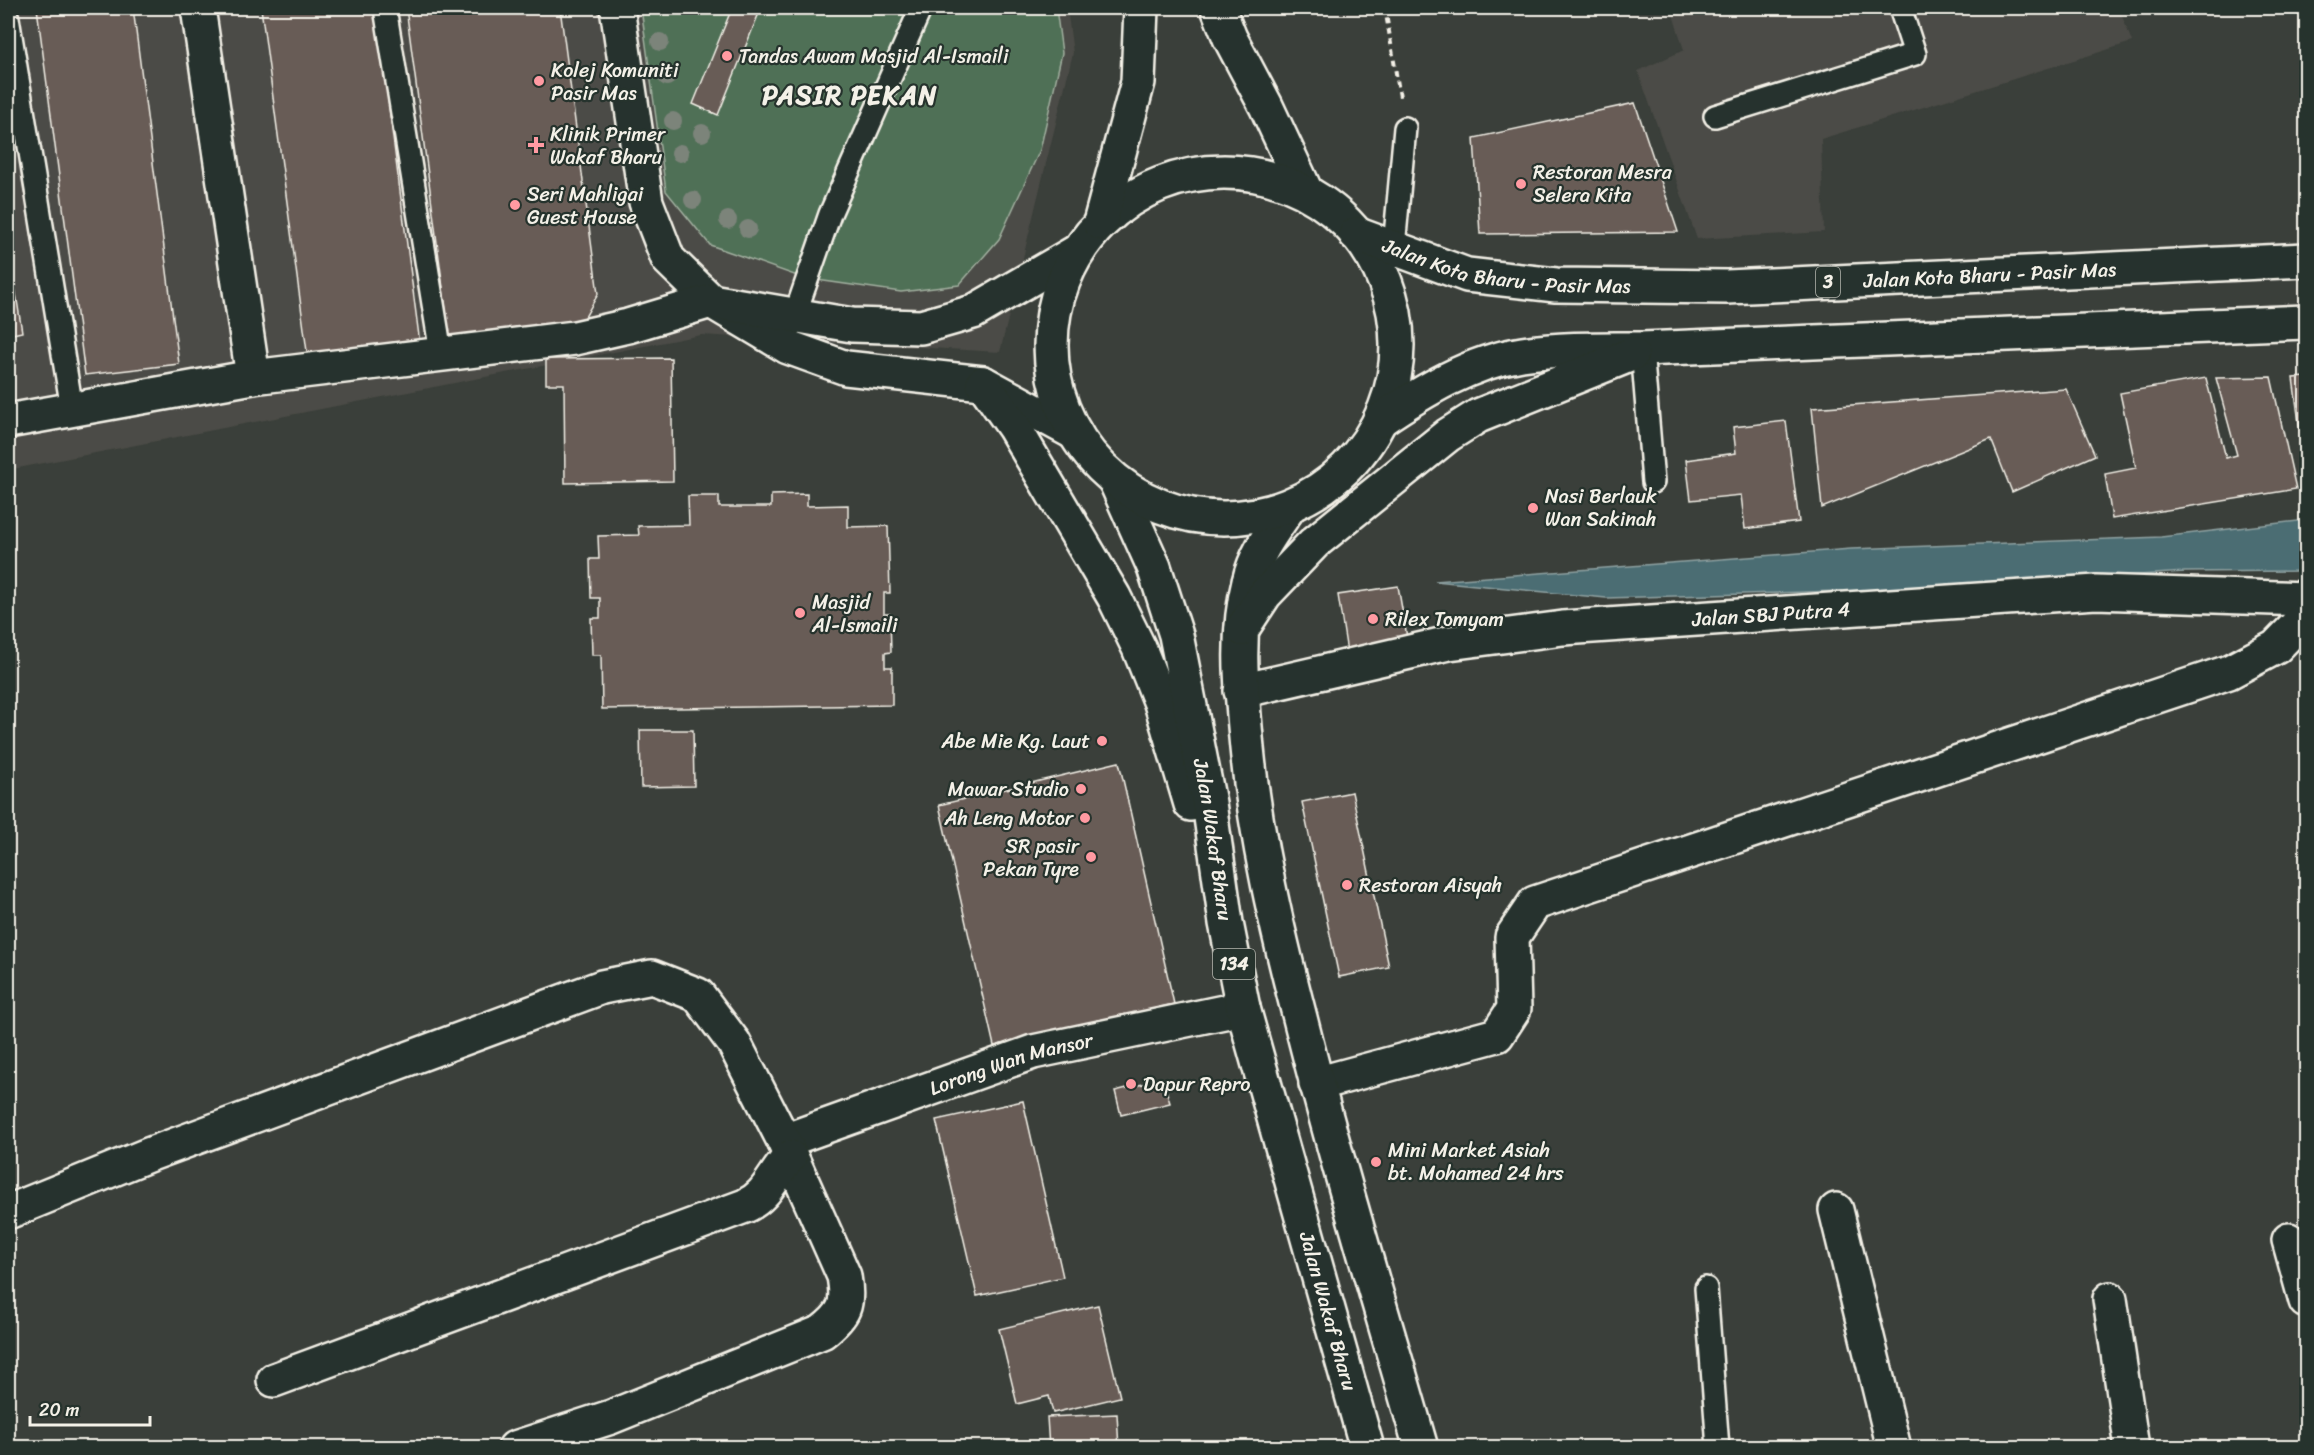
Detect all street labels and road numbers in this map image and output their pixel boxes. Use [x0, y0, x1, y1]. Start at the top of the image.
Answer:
street label: Jalan Kota Bharu - Pasir Mas [1377, 227, 1632, 303]
street label: Jalan Kota Bharu - Pasir Mas [1862, 251, 2118, 298]
road number: 3 [1816, 267, 1840, 297]
street label: Jalan SBJ Putra 4 [1690, 591, 1851, 637]
street label: Jalan Wakaf Bharu [1183, 754, 1243, 923]
road number: 134 [1213, 949, 1255, 979]
street label: Lorong Wan Mansor [924, 1022, 1098, 1105]
street label: Jalan Wakaf Bharu [1289, 1227, 1368, 1395]

